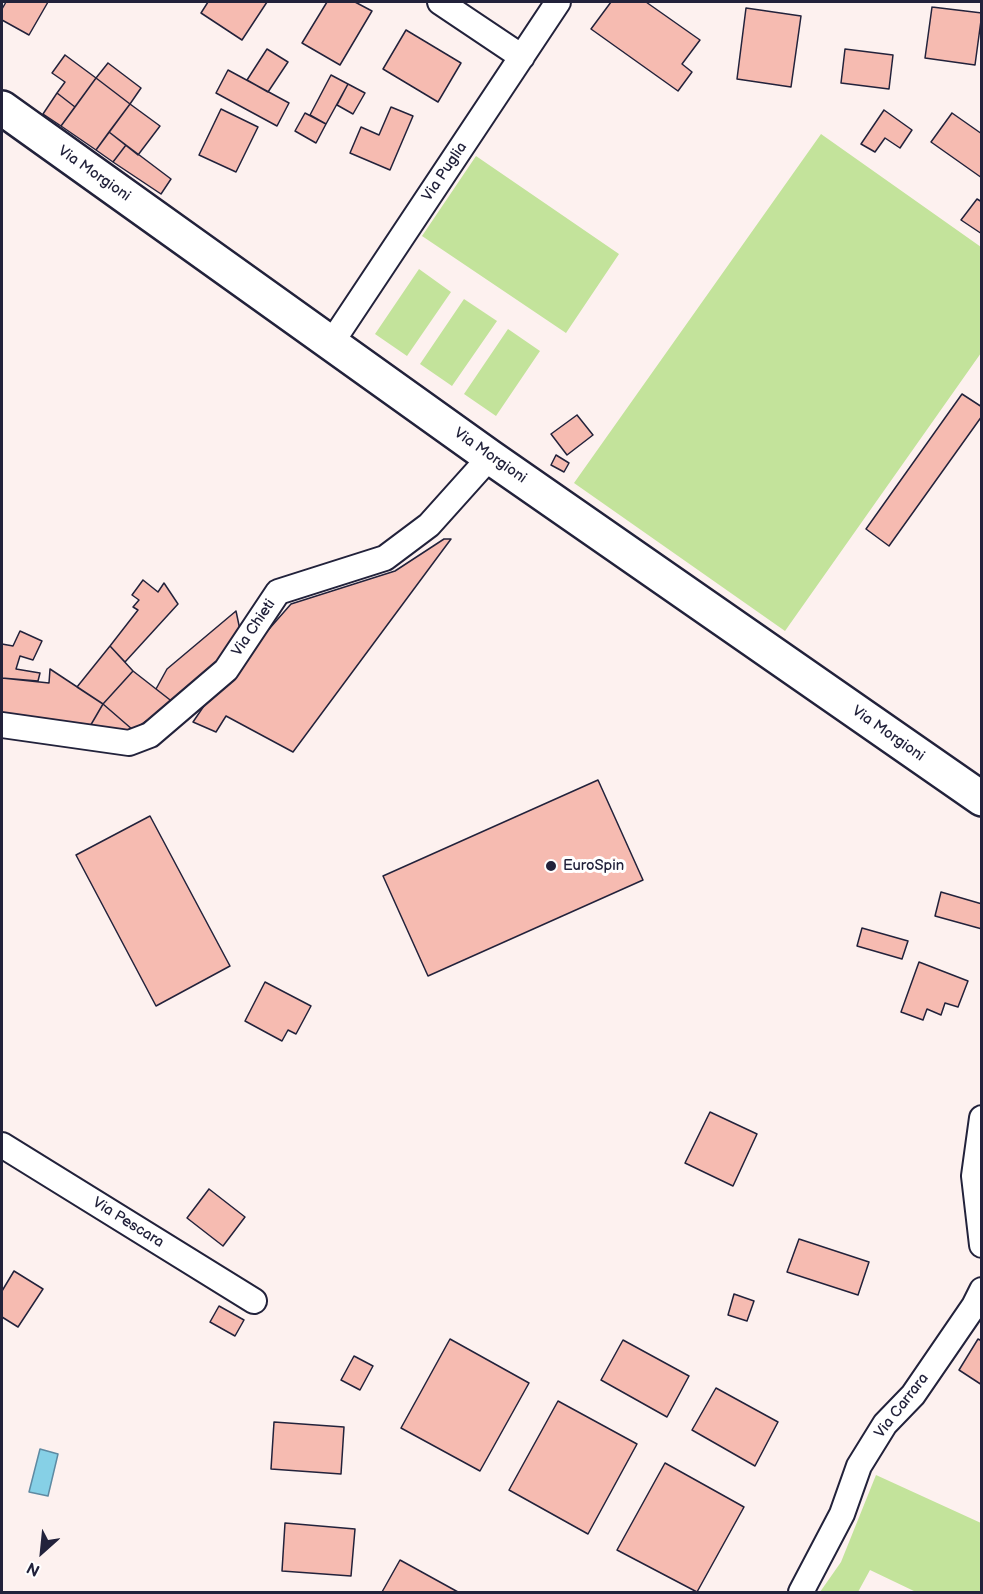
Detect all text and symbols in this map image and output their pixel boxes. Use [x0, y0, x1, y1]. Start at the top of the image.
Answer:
street label: Via Puglia [419, 139, 471, 205]
street label: Via Morgioni [54, 142, 134, 206]
street label: Via Morgioni [450, 424, 530, 488]
street label: Via Chieti [228, 596, 280, 660]
street label: Via Morgioni [848, 702, 928, 766]
place label: EuroSpin [563, 857, 624, 875]
marker: EuroSpin [544, 859, 558, 873]
street label: Via Pescara [89, 1194, 167, 1252]
street label: Via Carrara [871, 1370, 933, 1442]
north arrow [12, 1522, 72, 1582]
text: N [24, 1557, 43, 1580]

